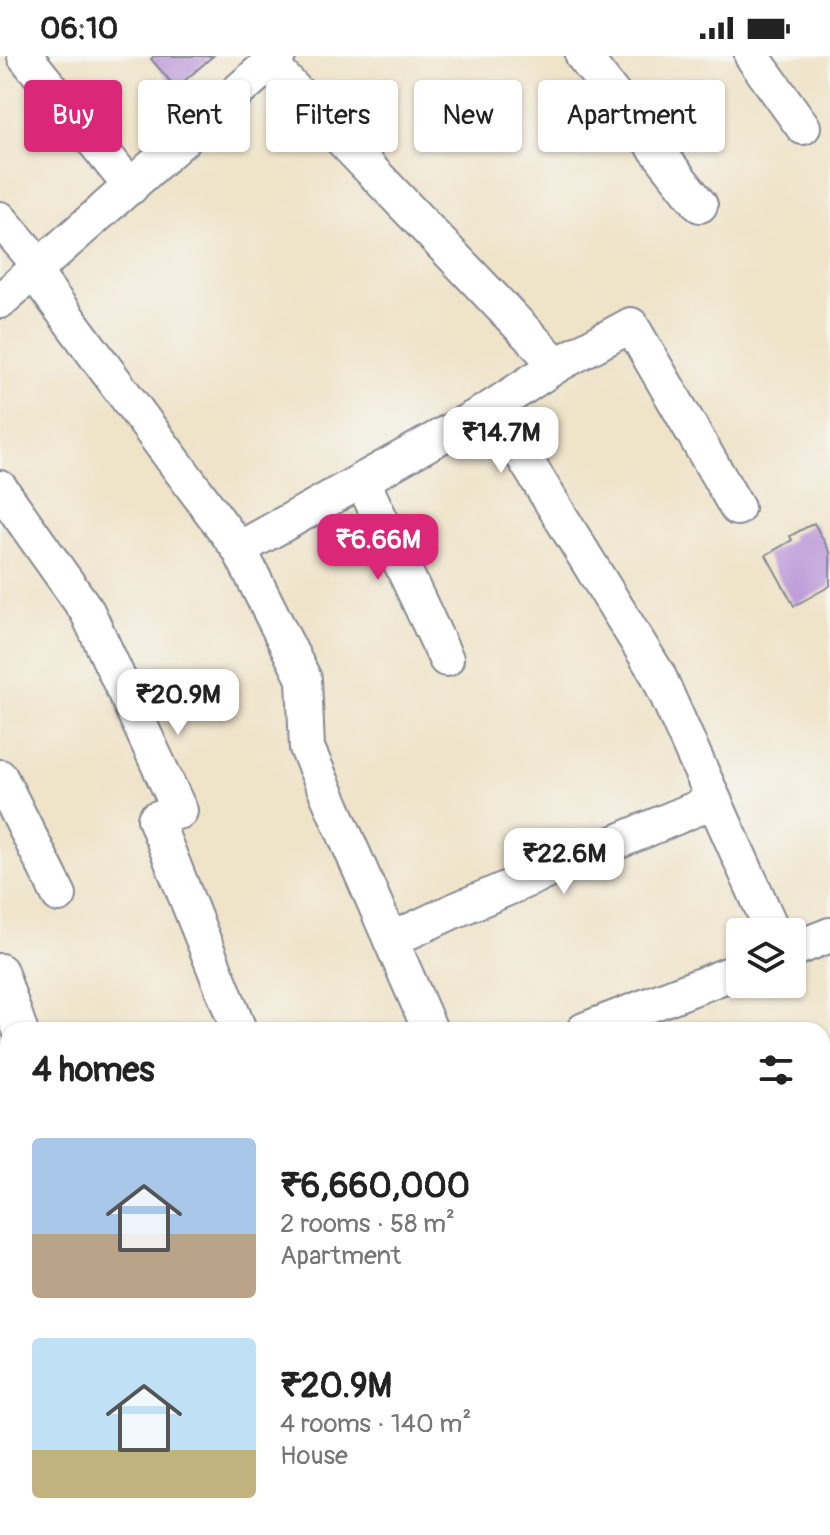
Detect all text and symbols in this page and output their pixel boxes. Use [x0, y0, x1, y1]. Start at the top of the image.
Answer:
text: 06:10 [40, 10, 118, 47]
chip: Buy [24, 80, 122, 152]
chip: Rent [138, 80, 250, 152]
chip: Filters [266, 80, 398, 152]
chip: New [414, 80, 522, 152]
chip: Apartment [538, 80, 725, 152]
pin: ₹14.7M [436, 407, 566, 475]
text: ₹14.7M [461, 417, 541, 449]
pin: ₹6.66M [313, 514, 443, 582]
text: ₹6.66M [335, 524, 421, 556]
pin: ₹20.9M [113, 669, 243, 737]
text: ₹20.9M [135, 679, 221, 711]
pin: ₹22.6M [499, 828, 629, 896]
text: ₹22.6M [522, 838, 606, 870]
map controls [726, 918, 806, 998]
button: layers [726, 918, 806, 998]
icon: filters [754, 1048, 798, 1092]
text: 4 homes [32, 1049, 154, 1092]
text: ₹6,660,000 [280, 1165, 470, 1208]
icon: home [96, 1170, 192, 1266]
text: 2 rooms · 58 m² [280, 1208, 455, 1240]
text: Apartment [280, 1240, 401, 1272]
text: ₹20.9M [280, 1365, 392, 1408]
icon: home [96, 1370, 192, 1466]
text: 4 rooms · 140 m² [280, 1408, 471, 1440]
text: House [280, 1440, 348, 1472]

